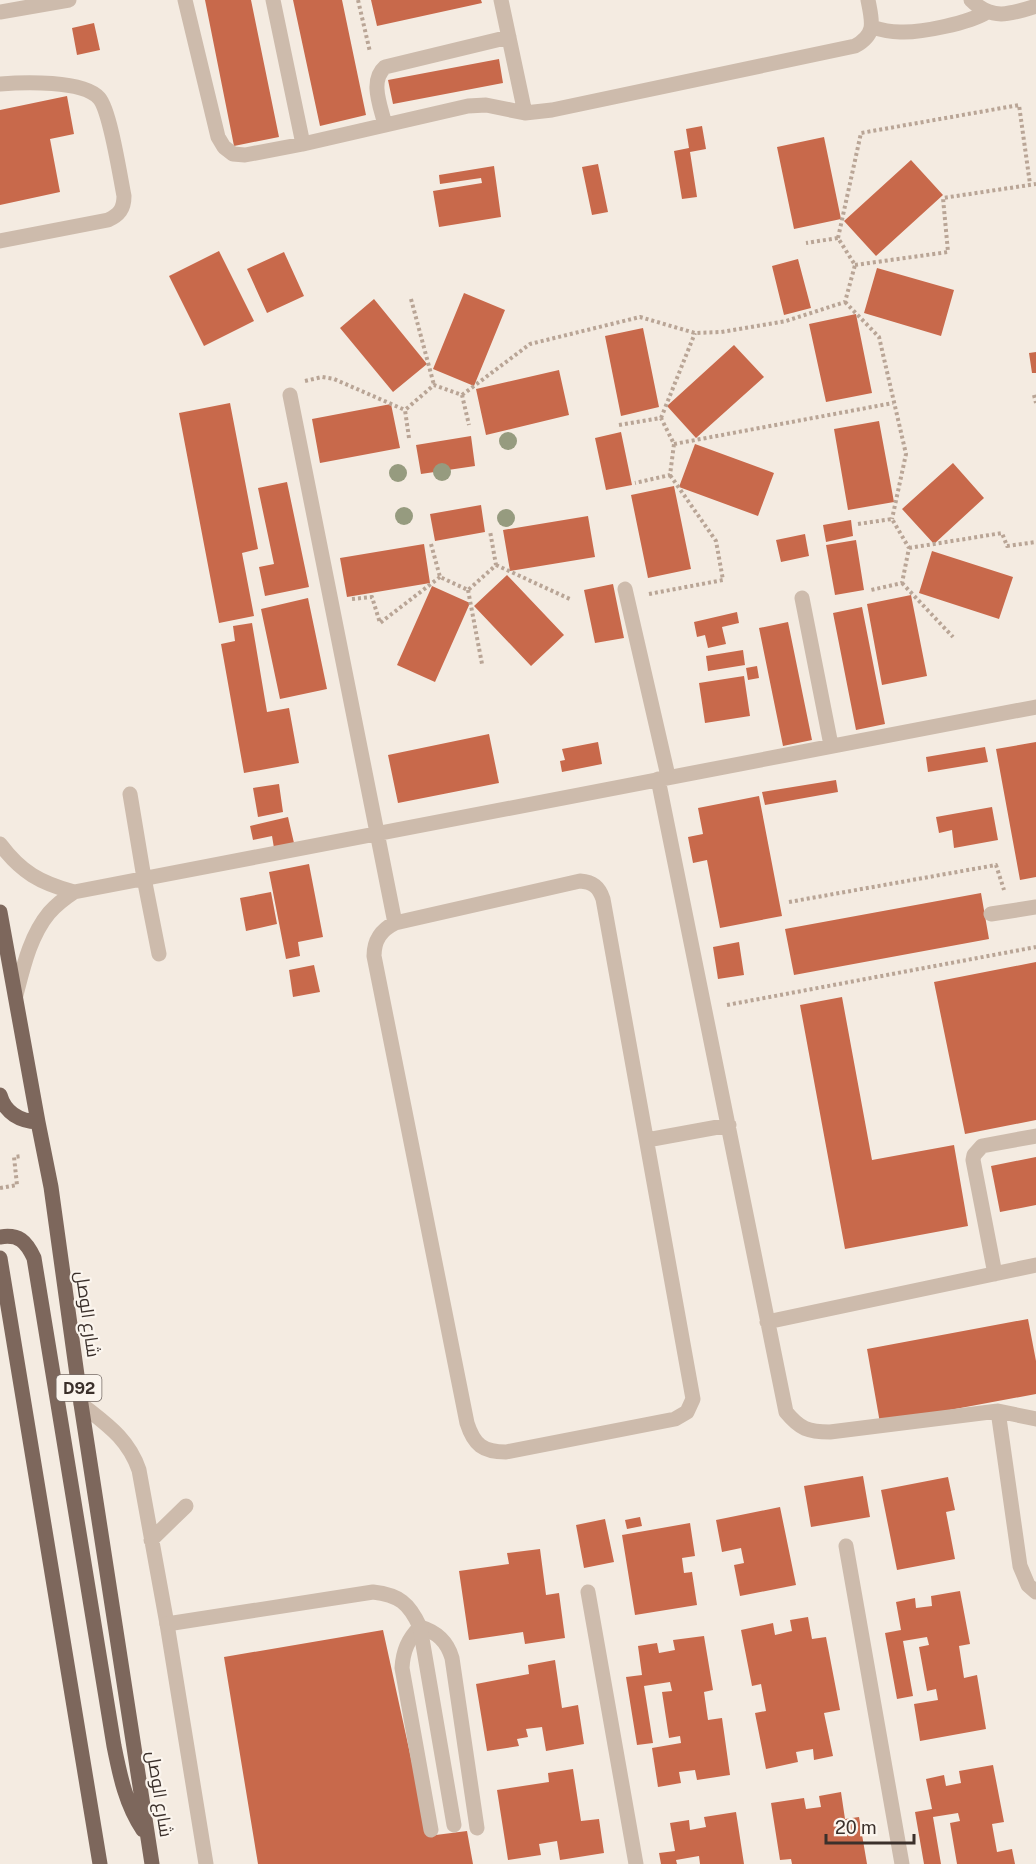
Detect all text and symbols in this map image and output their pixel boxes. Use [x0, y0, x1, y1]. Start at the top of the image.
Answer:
street label: شارع الوصل [70, 1270, 104, 1359]
road number: D92 [56, 1375, 101, 1401]
street label: شارع الوصل [141, 1750, 177, 1839]
scale bar [826, 1807, 914, 1845]
text: 20 m [835, 1817, 877, 1838]

